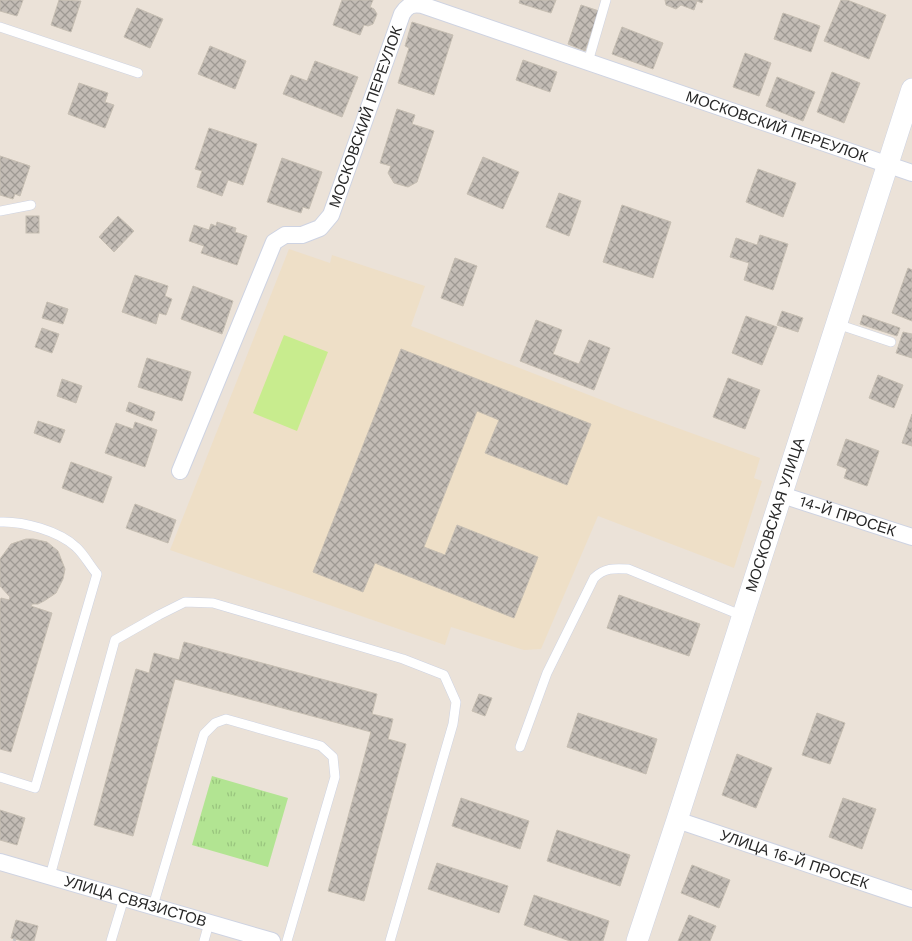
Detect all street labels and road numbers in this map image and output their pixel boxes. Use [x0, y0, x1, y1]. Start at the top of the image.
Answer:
street label: МОСКОВСКИЙ ПЕРЕУЛОК [325, 23, 406, 210]
street label: МОСКОВСКИЙ ПЕРЕУЛОК [684, 87, 870, 166]
street label: МОСКОВСКАЯ УЛИЦА [742, 435, 808, 594]
street label: 14-Й ПРОСЕК [797, 492, 898, 540]
street label: УЛИЦА 16-Й ПРОСЕК [718, 826, 872, 893]
street label: УЛИЦА СВЯЗИСТОВ [62, 872, 209, 931]

